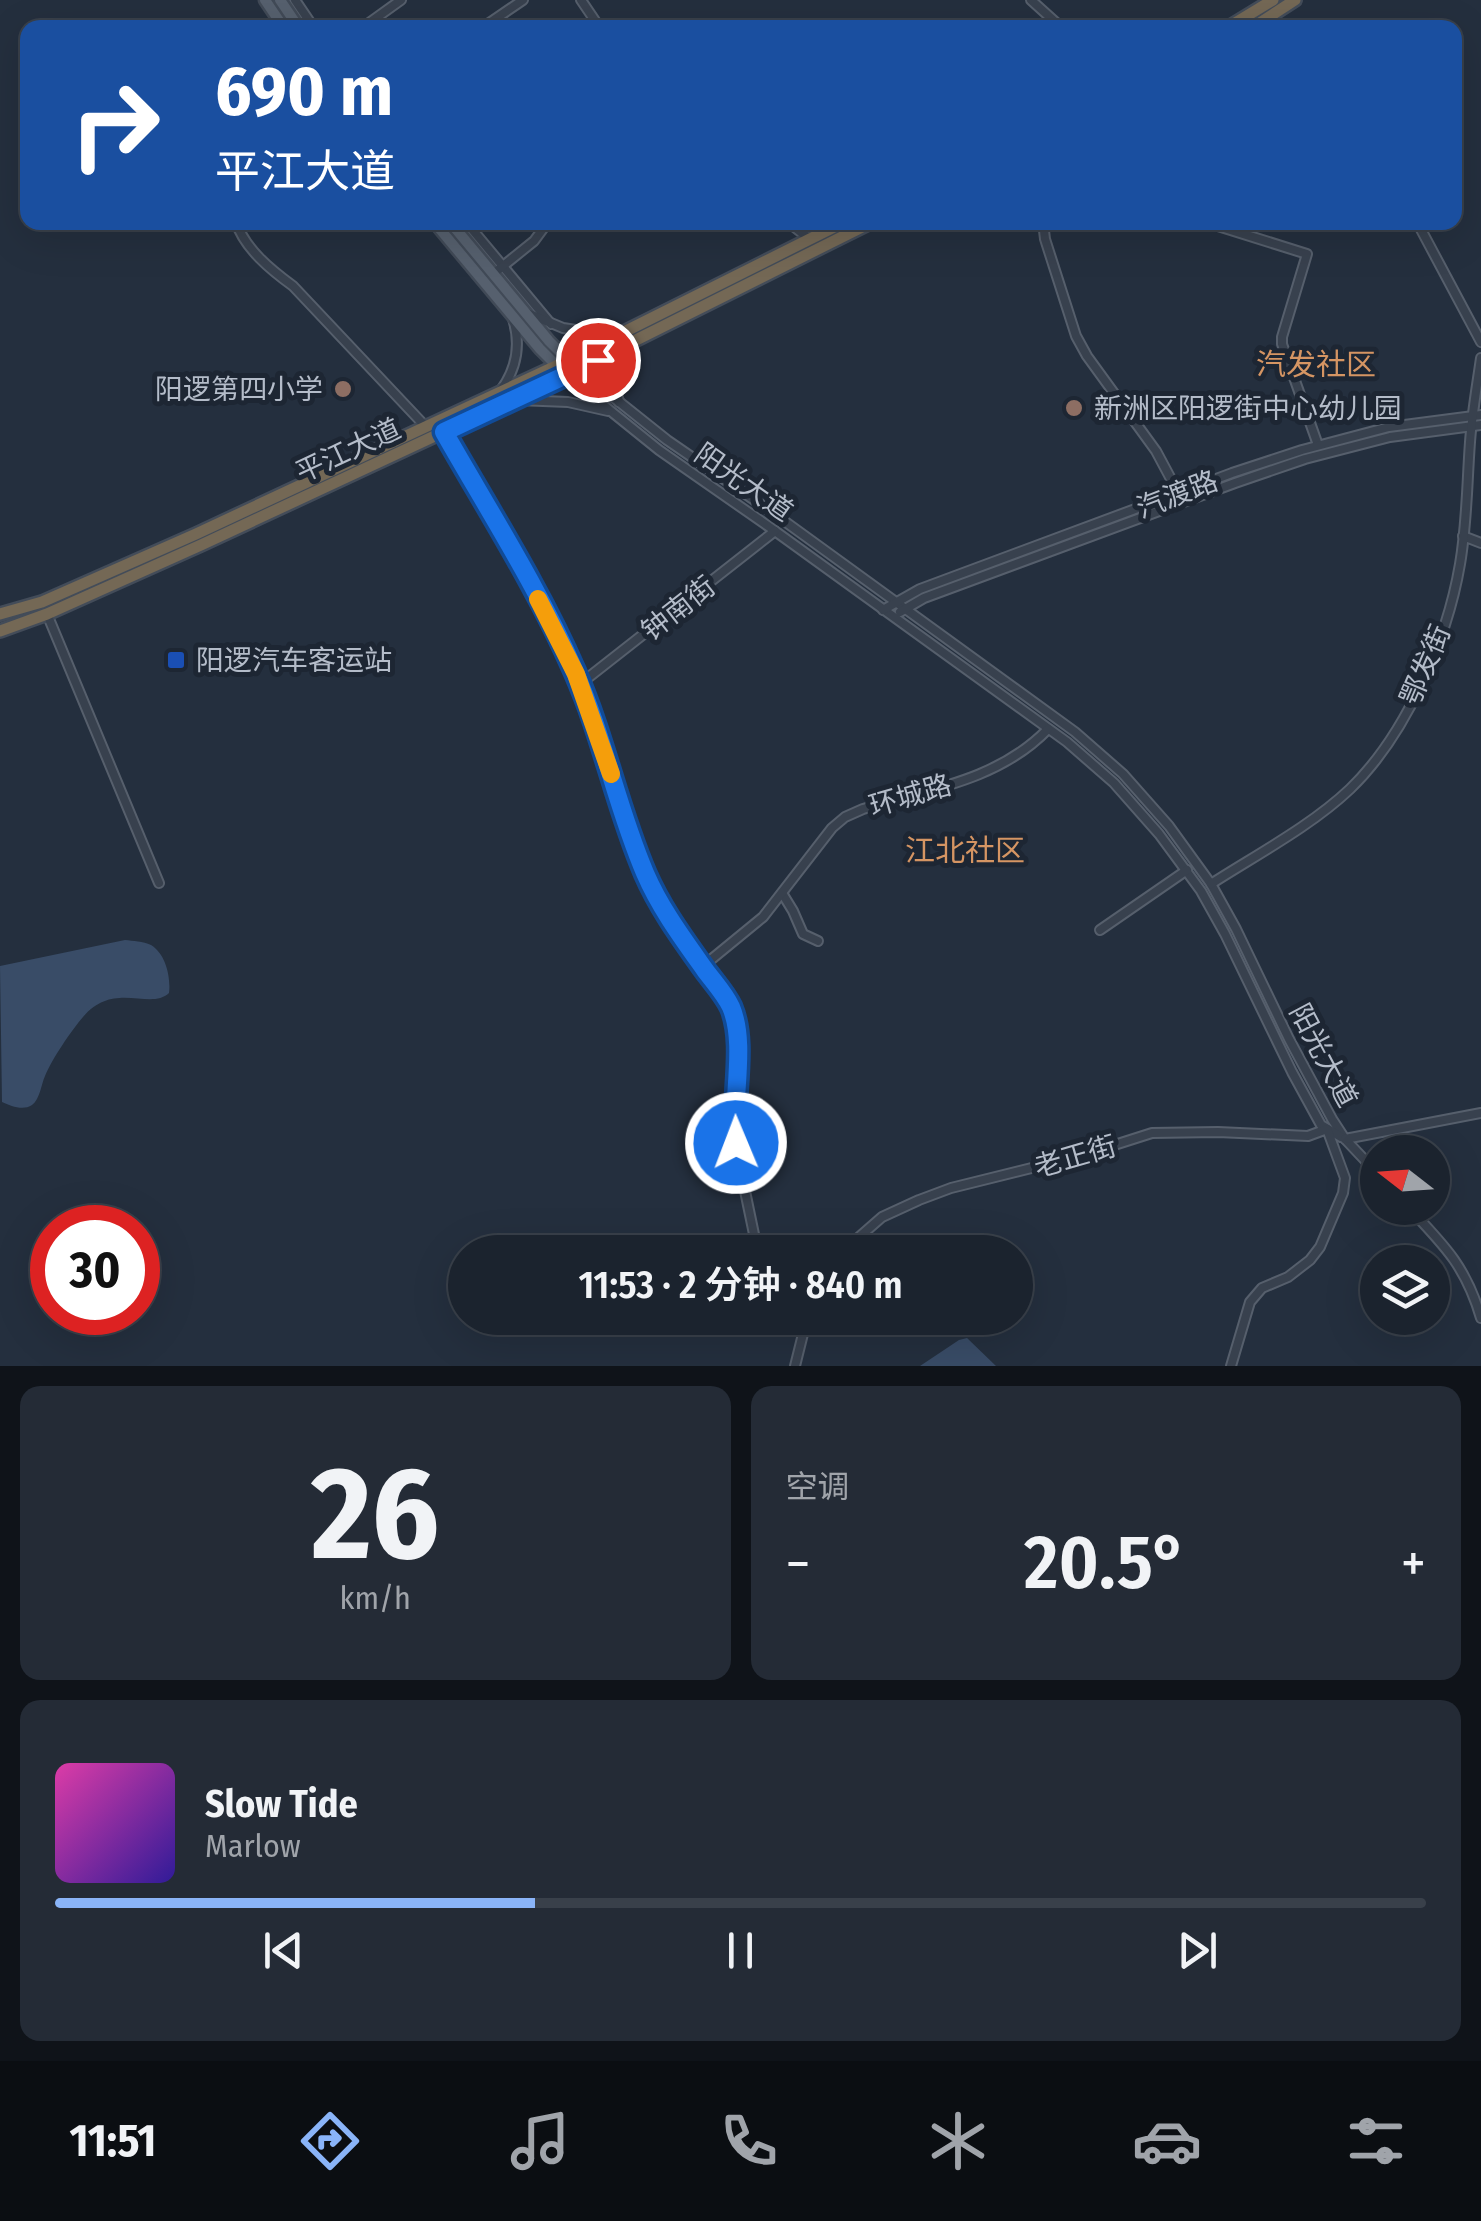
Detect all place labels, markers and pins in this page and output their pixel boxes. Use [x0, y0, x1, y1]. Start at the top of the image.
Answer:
pin [556, 318, 641, 403]
place label: 阳逻第四小学 [155, 373, 323, 406]
marker: 阳逻第四小学 [332, 378, 354, 400]
place label: 新洲区阳逻街中心幼儿园 [1094, 392, 1402, 425]
marker: 新洲区阳逻街中心幼儿园 [1063, 397, 1085, 419]
place label: 阳逻汽车客运站 [196, 644, 392, 677]
marker: 阳逻汽车客运站 [165, 649, 187, 671]

